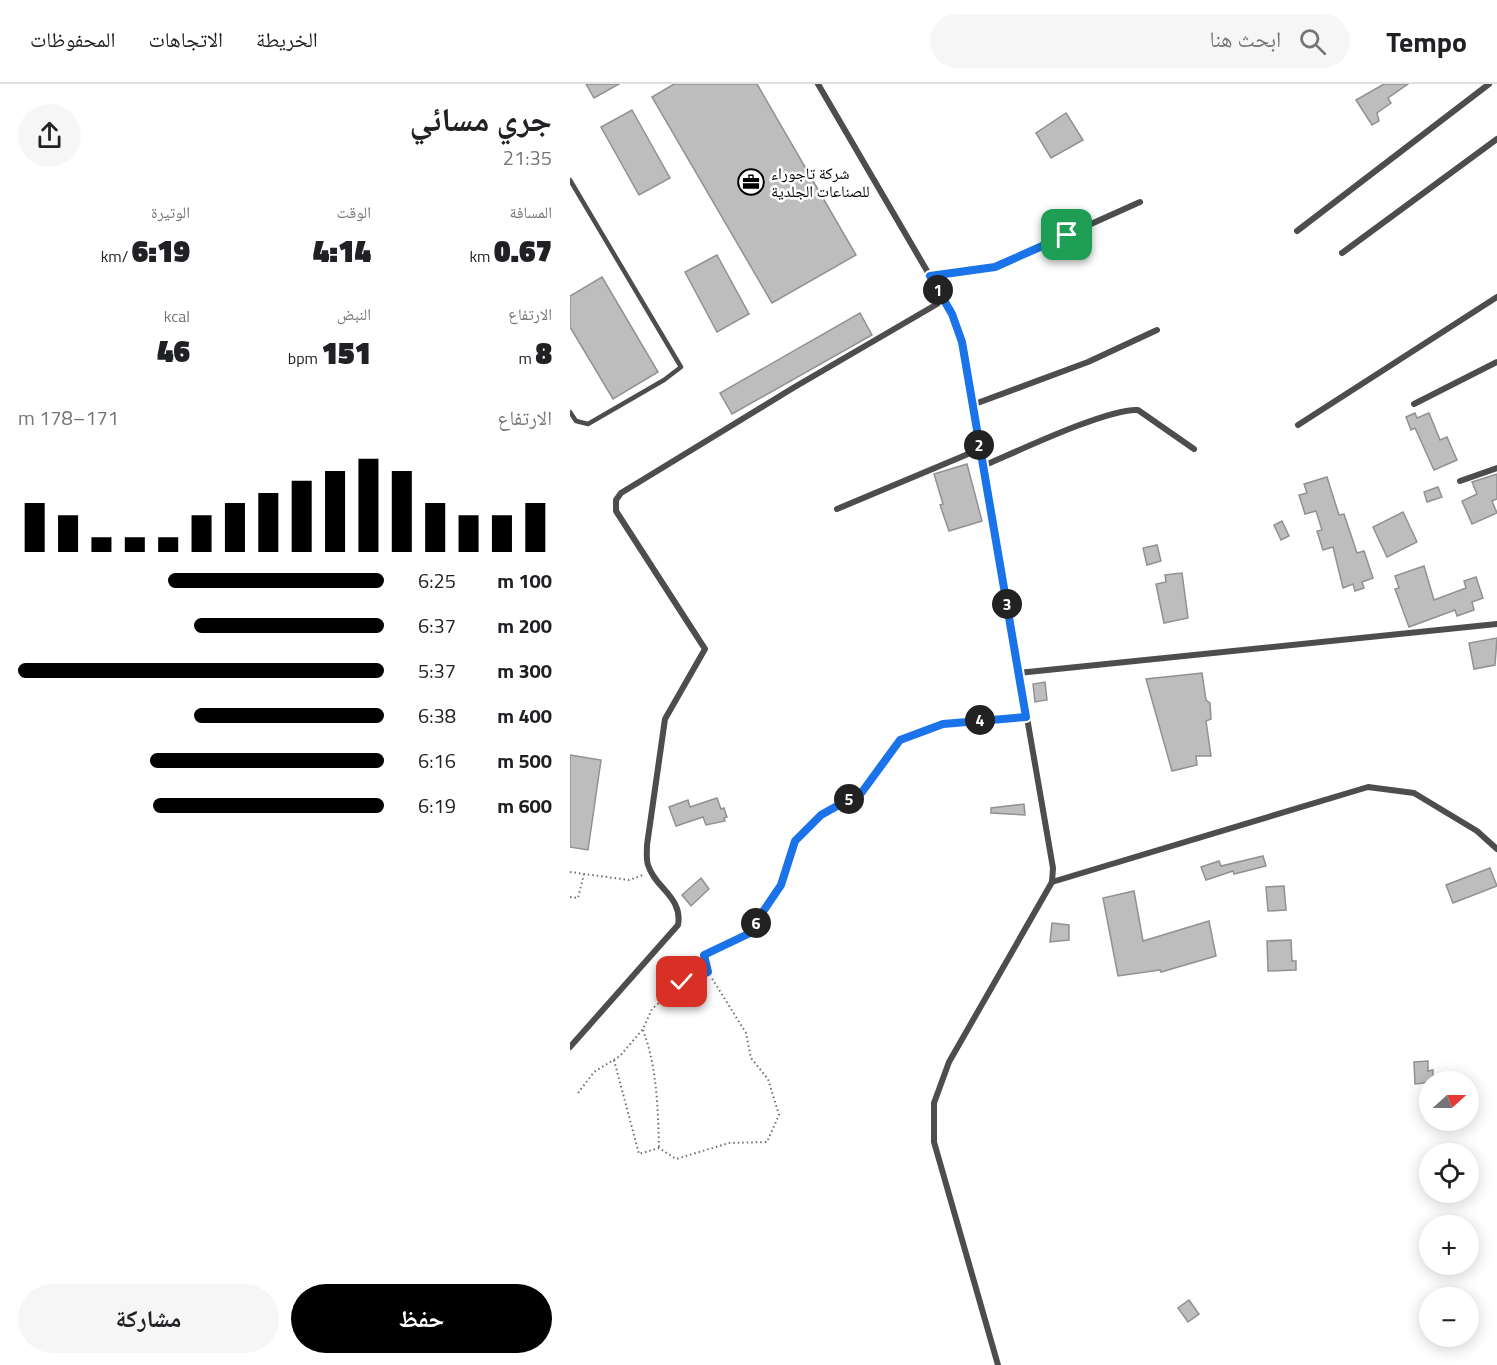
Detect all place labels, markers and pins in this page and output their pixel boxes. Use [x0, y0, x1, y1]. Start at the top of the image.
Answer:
place label: شركة تاجوراء للصناعات الجلدية [771, 161, 870, 203]
office icon: شركة تاجوراء للصناعات الجلدية [736, 167, 766, 197]
pin [1041, 209, 1092, 260]
pin: 1 [923, 275, 953, 305]
pin: 2 [964, 430, 994, 460]
pin: 3 [992, 589, 1022, 619]
pin: 4 [965, 705, 995, 735]
pin: 5 [834, 784, 864, 814]
pin: 6 [741, 908, 771, 938]
pin [656, 956, 707, 1007]

